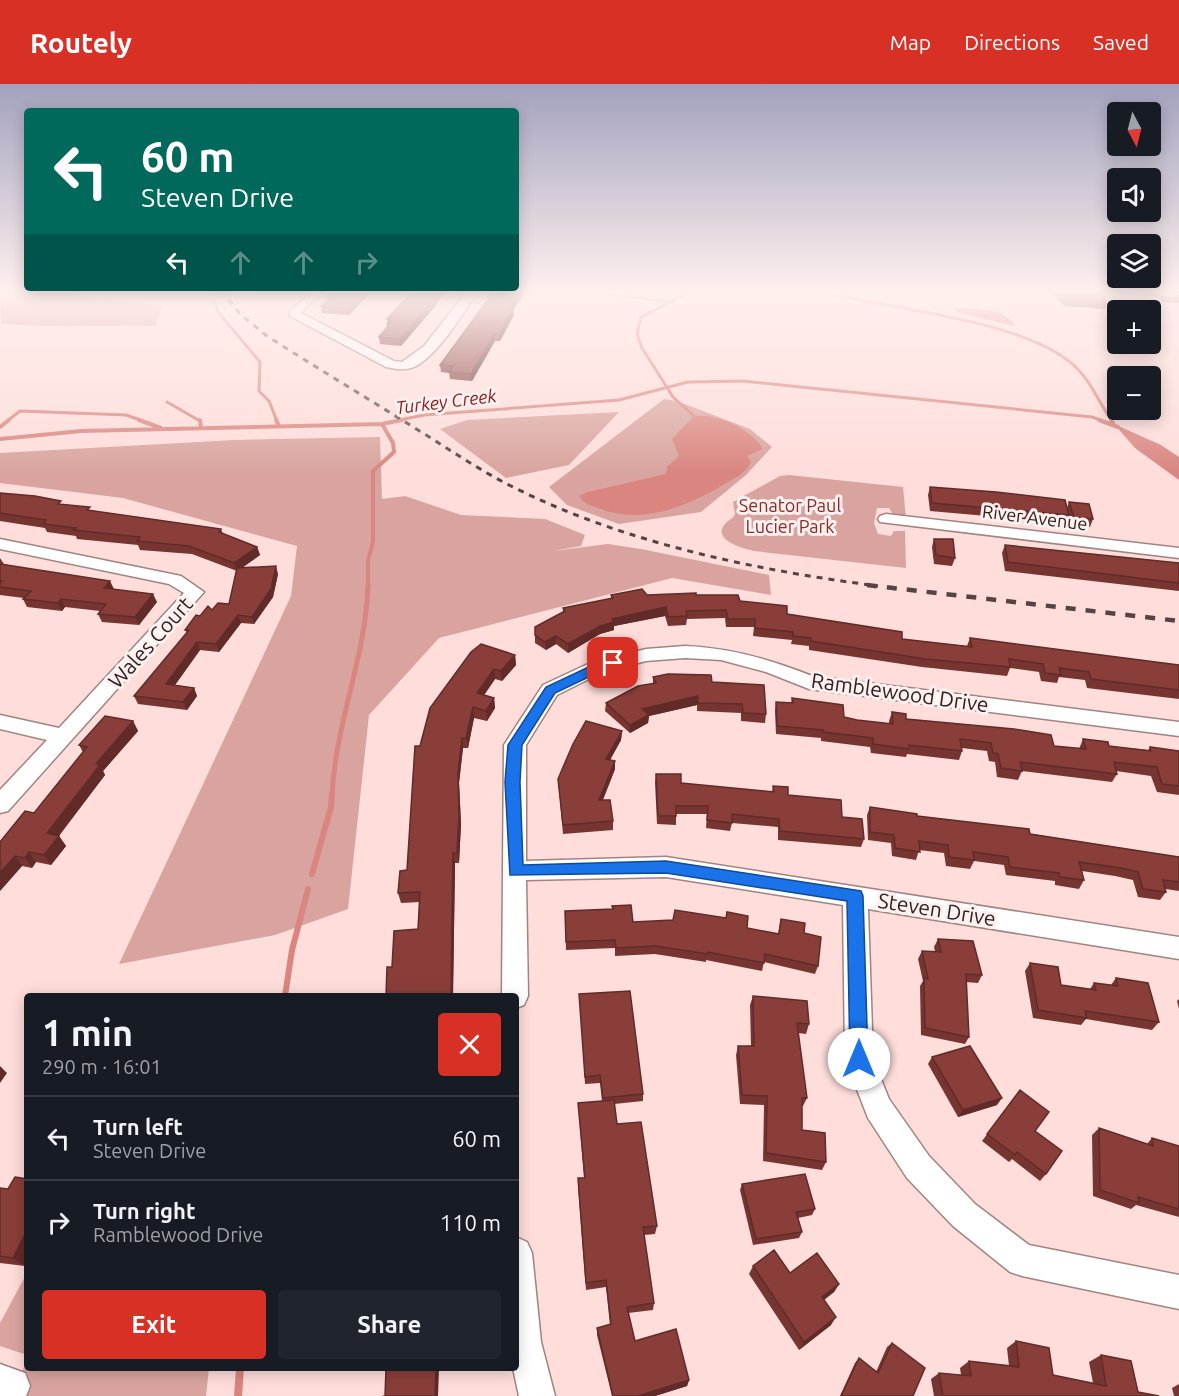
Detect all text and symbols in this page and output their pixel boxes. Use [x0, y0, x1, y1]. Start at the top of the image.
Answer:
text: Routely [30, 27, 132, 58]
text: Map [890, 30, 931, 54]
text: Directions [964, 30, 1060, 54]
text: Saved [1093, 30, 1149, 54]
north arrow [1107, 102, 1161, 156]
map controls [1107, 102, 1161, 420]
icon: left [42, 132, 120, 210]
text: 60 m [141, 133, 235, 180]
button: sound [1107, 168, 1161, 222]
text: Steven Drive [141, 182, 294, 212]
button: layers [1107, 234, 1161, 288]
icon: left [161, 246, 194, 279]
icon: ahead [224, 246, 257, 279]
icon: ahead [287, 246, 320, 279]
icon: right [350, 246, 383, 279]
button: + [1107, 300, 1161, 354]
button: − [1107, 366, 1161, 420]
water label: Turkey Creek [394, 385, 498, 417]
park label: Senator Paul Lucier Park [739, 495, 841, 536]
street label: River Avenue [981, 501, 1089, 533]
street label: Wales Court [103, 592, 197, 692]
pin [587, 637, 638, 688]
icon: arrive [596, 646, 629, 679]
street label: Ramblewood Drive [810, 668, 990, 716]
street label: Steven Drive [876, 888, 998, 930]
text: 1 min [42, 1012, 133, 1053]
button: close [438, 1013, 501, 1076]
position arrow [827, 1027, 891, 1091]
text: 290 m · 16:01 [42, 1055, 162, 1078]
text: Turn left [93, 1114, 183, 1139]
icon: left [42, 1122, 75, 1155]
text: 60 m [452, 1126, 501, 1151]
text: Steven Drive [93, 1139, 206, 1162]
text: Turn right [93, 1198, 195, 1223]
icon: right [42, 1206, 75, 1239]
text: 110 m [440, 1210, 501, 1235]
text: Ramblewood Drive [93, 1223, 263, 1246]
button: Exit [42, 1290, 266, 1359]
button: Share [278, 1290, 501, 1359]

